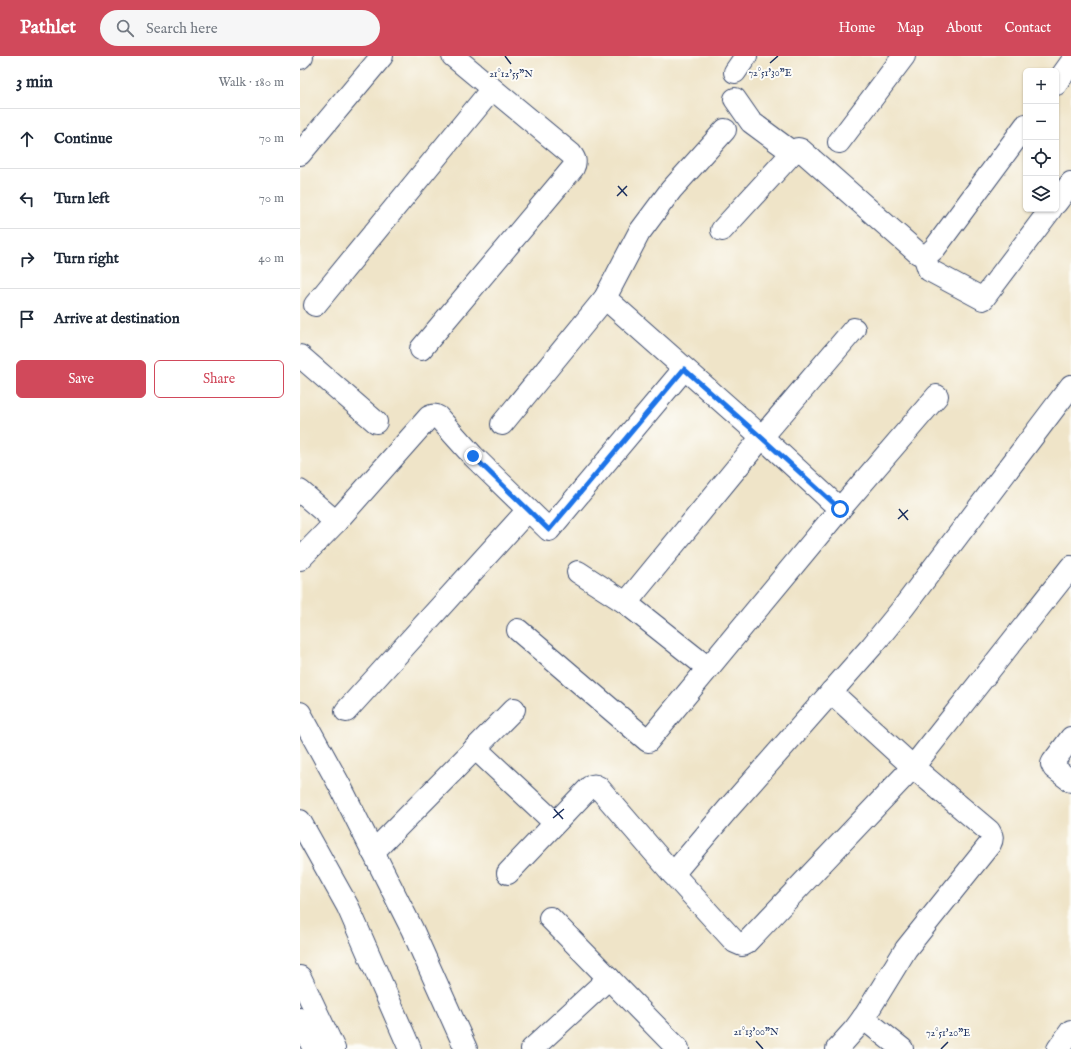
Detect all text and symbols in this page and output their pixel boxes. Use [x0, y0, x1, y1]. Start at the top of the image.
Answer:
search box [100, 10, 380, 46]
text: Pathlet [20, 16, 76, 40]
icon: search [114, 17, 136, 39]
text: Search here [146, 19, 218, 38]
text: Home [839, 19, 875, 37]
text: Map [897, 19, 924, 37]
text: About [946, 19, 982, 37]
text: Contact [1004, 19, 1051, 37]
text: 72°51'30"E [748, 67, 792, 80]
text: 21°12'55"N [489, 68, 533, 81]
map controls [1023, 68, 1059, 212]
button: + [1023, 68, 1059, 104]
text: 3 min [16, 72, 53, 93]
text: Walk · 180 m [219, 74, 284, 91]
button: − [1023, 104, 1059, 140]
icon: ahead [16, 128, 38, 150]
text: Continue [54, 129, 112, 148]
text: 70 m [259, 130, 284, 147]
button: locate [1023, 140, 1059, 176]
button: layers [1023, 176, 1059, 212]
icon: left [16, 188, 38, 210]
text: Turn left [54, 189, 110, 208]
text: 70 m [259, 190, 284, 207]
icon: right [16, 248, 38, 270]
text: Turn right [54, 249, 119, 268]
text: 40 m [258, 250, 284, 267]
icon: arrive [16, 308, 38, 330]
text: Arrive at destination [54, 309, 180, 328]
button: Save [16, 360, 146, 398]
button: Share [154, 360, 284, 398]
route end [464, 447, 482, 465]
route start [831, 500, 849, 518]
text: 21°13'00"N [733, 1026, 779, 1039]
text: 72°51'20"E [926, 1027, 970, 1040]

